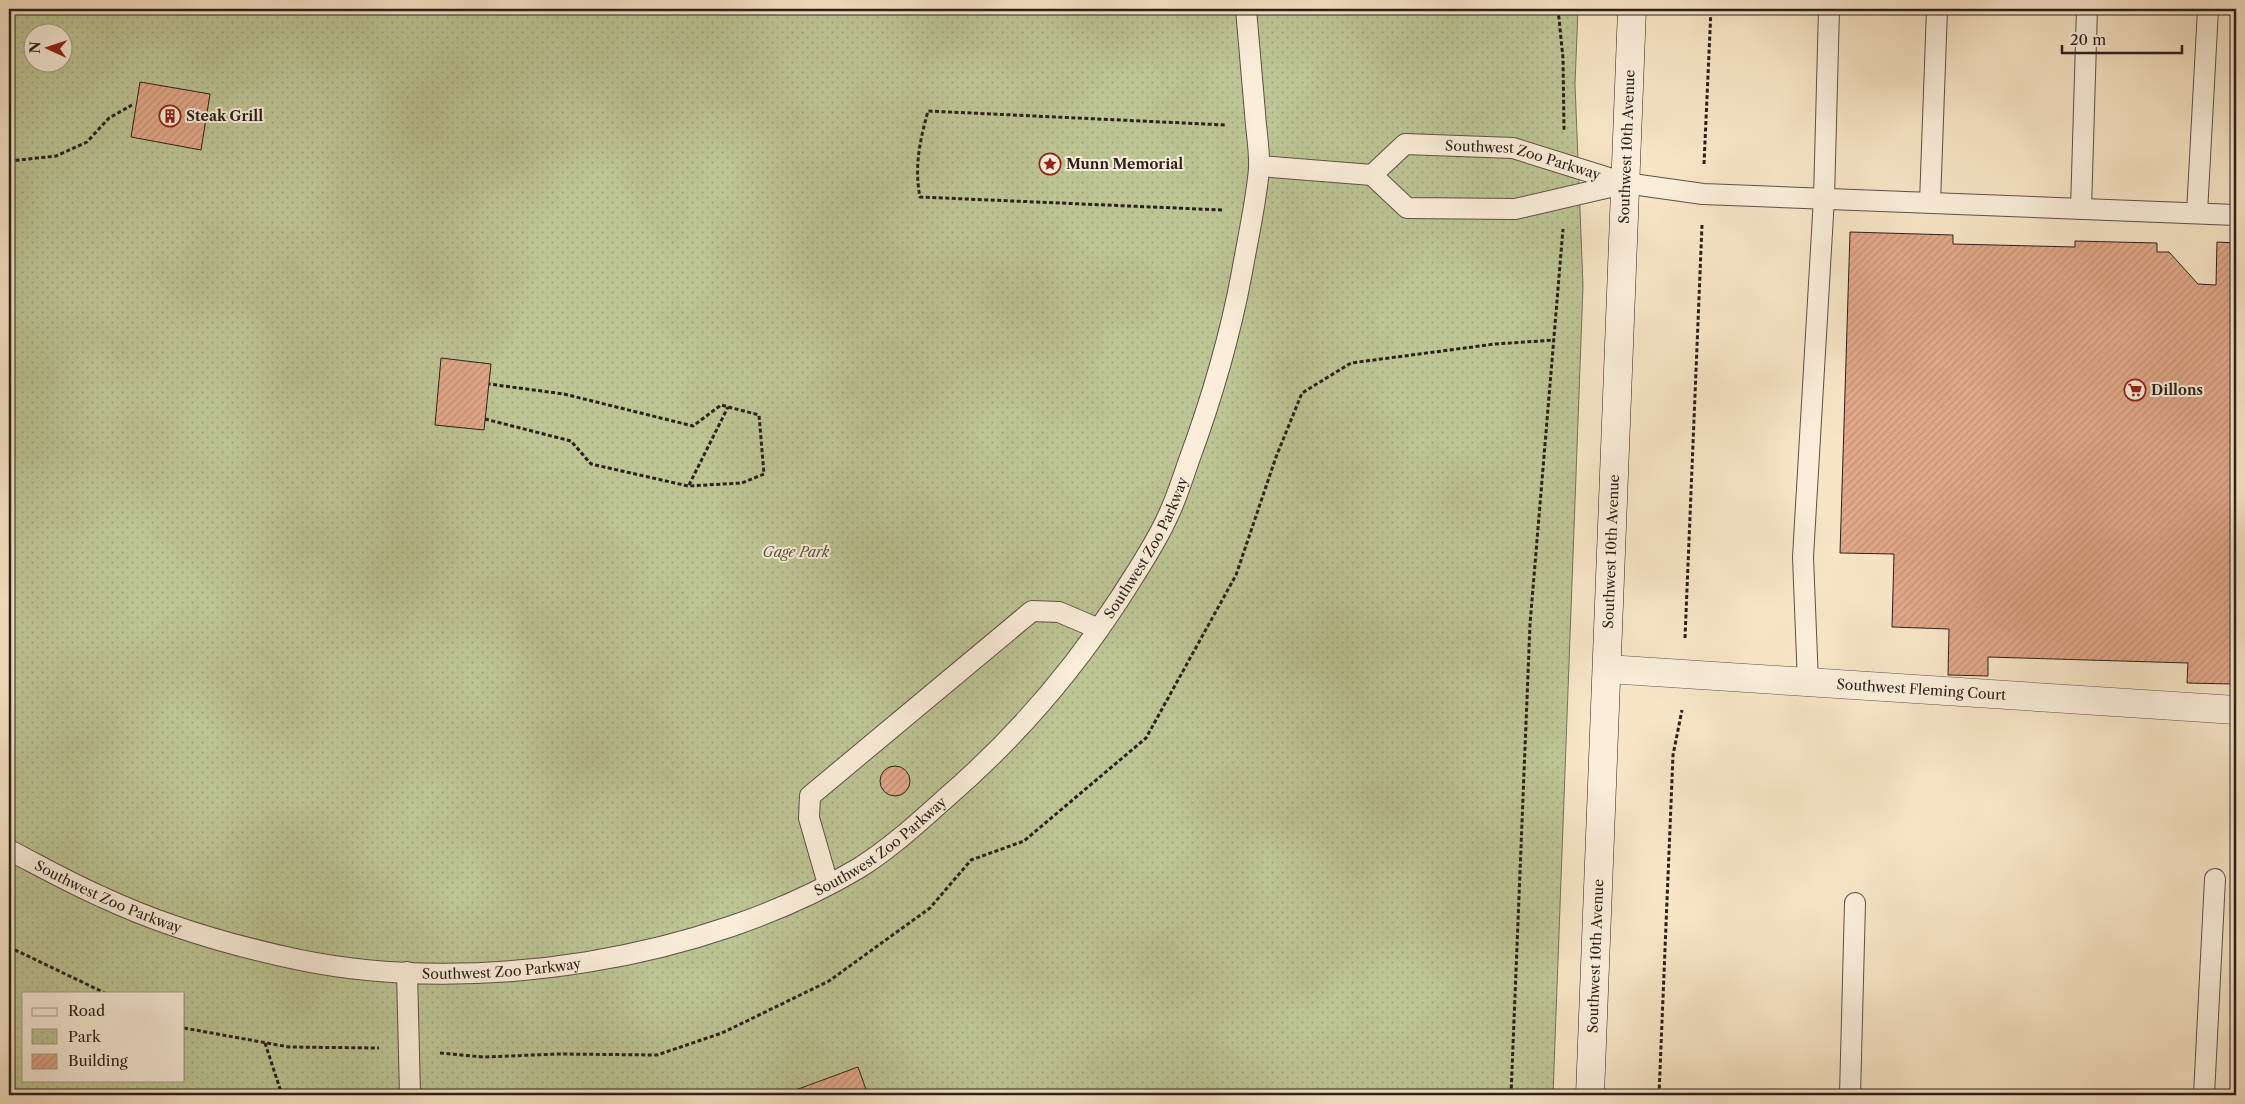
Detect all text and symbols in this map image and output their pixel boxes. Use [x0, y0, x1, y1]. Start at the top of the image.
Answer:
north arrow [22, 22, 72, 72]
scale bar [2062, 22, 2182, 54]
text: 20 m [2070, 30, 2106, 49]
text: N [26, 41, 44, 54]
street label: Southwest 10th Avenue [1615, 69, 1639, 224]
building icon: Steak Grill [158, 104, 182, 128]
place label: Steak Grill [186, 107, 263, 125]
street label: Southwest Zoo Parkway [1445, 136, 1603, 184]
place icon: Munn Memorial [1038, 152, 1062, 176]
place label: Munn Memorial [1066, 155, 1183, 173]
supermarket icon: Dillons [2123, 378, 2147, 402]
place label: Dillons [2151, 381, 2203, 399]
street label: Southwest Zoo Parkway [1100, 474, 1192, 622]
street label: Southwest 10th Avenue [1599, 474, 1623, 629]
park label: Gage Park [763, 543, 830, 561]
street label: Southwest Fleming Court [1836, 675, 2007, 704]
street label: Southwest Zoo Parkway [811, 793, 950, 900]
street label: Southwest Zoo Parkway [32, 856, 184, 937]
street label: Southwest 10th Avenue [1583, 879, 1607, 1033]
street label: Southwest Zoo Parkway [422, 954, 582, 983]
legend [22, 992, 185, 1082]
text: Road [68, 1001, 105, 1020]
text: Park [68, 1027, 102, 1046]
text: Building [68, 1051, 128, 1070]

